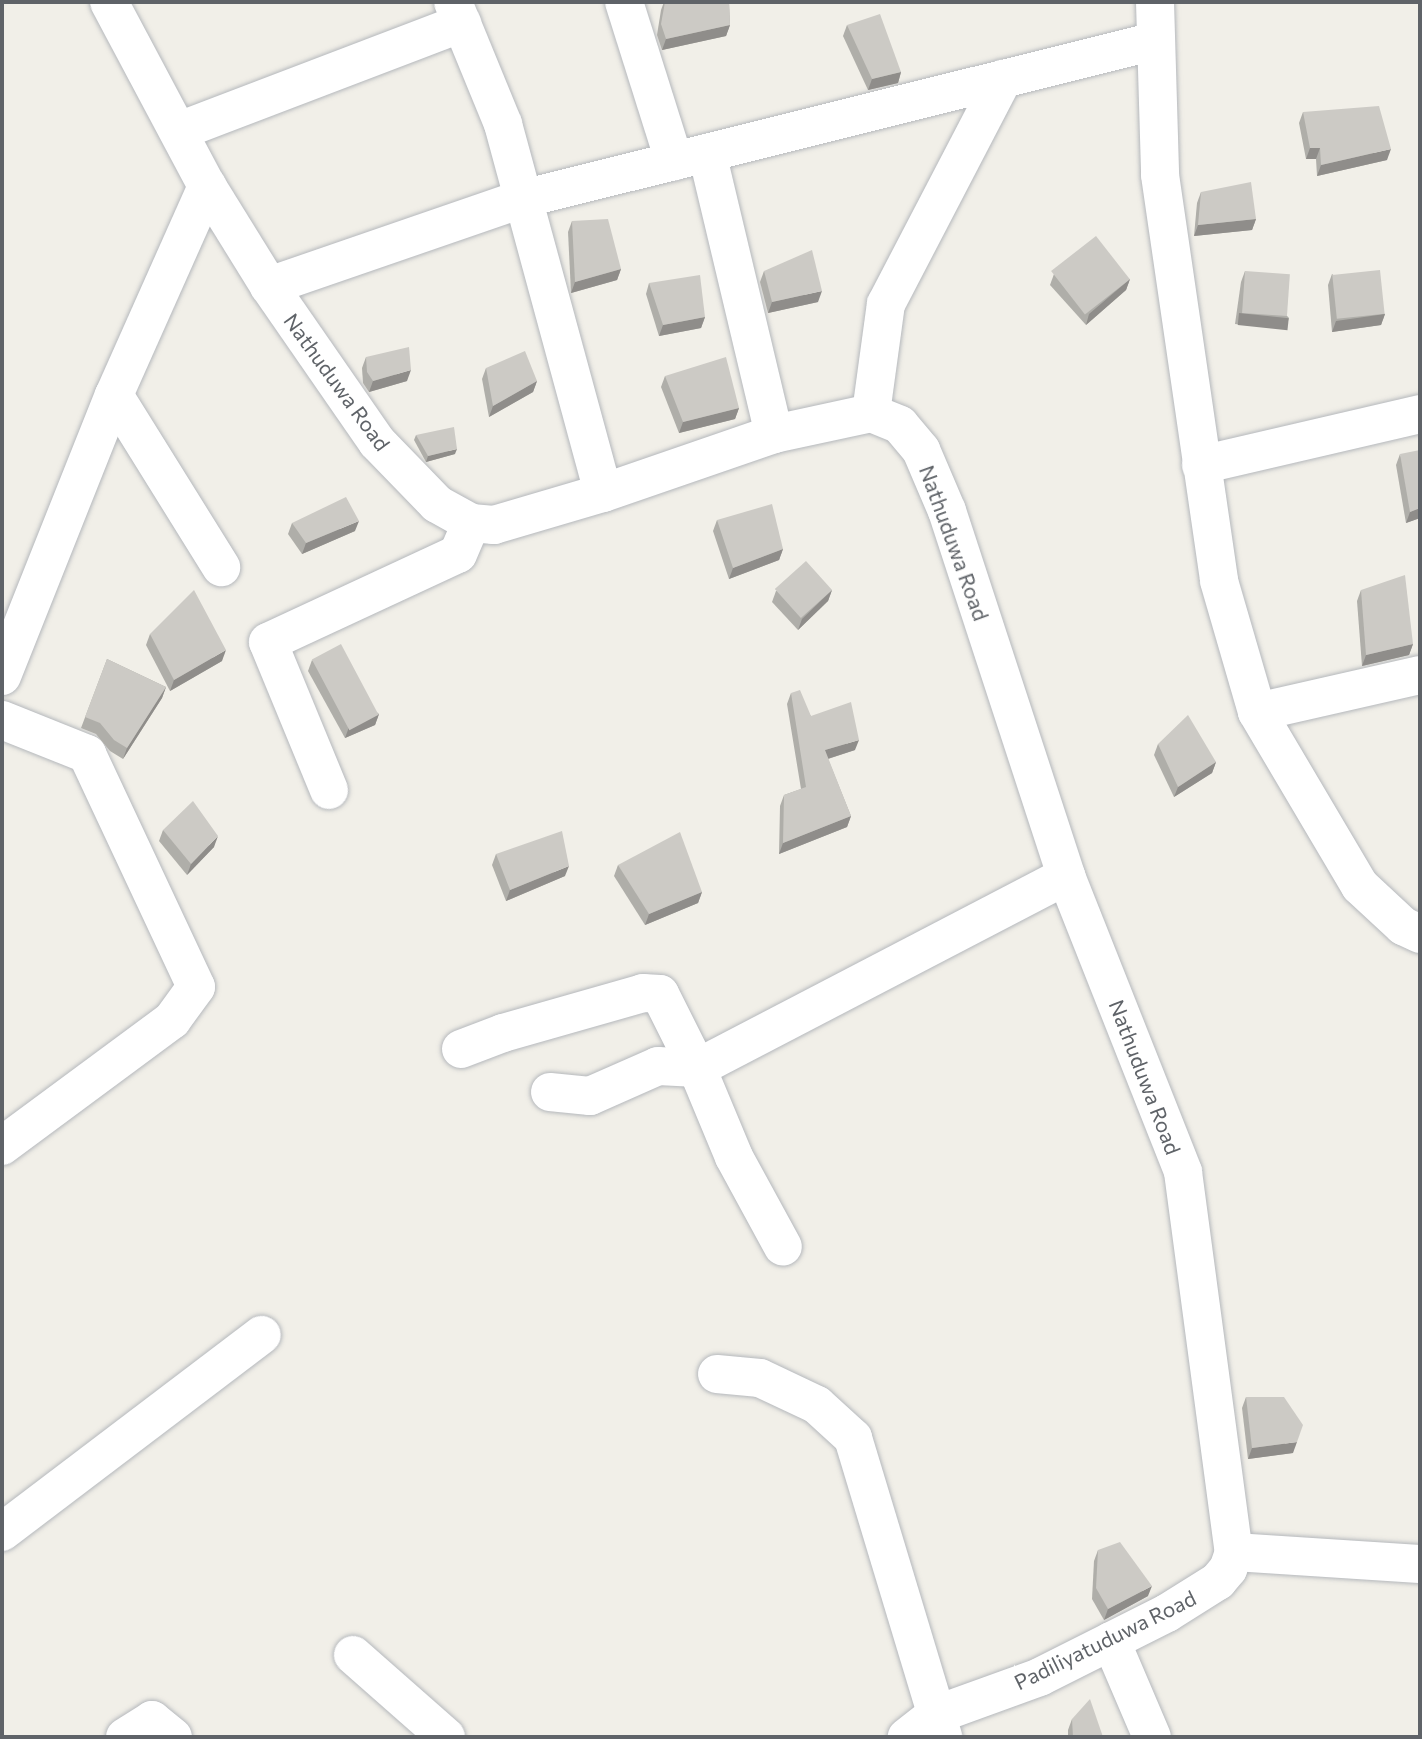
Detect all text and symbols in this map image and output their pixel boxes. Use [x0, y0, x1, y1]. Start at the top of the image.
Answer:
street label: Nathuduwa Road [279, 308, 395, 456]
street label: Nathuduwa Road [914, 462, 994, 624]
street label: Nathuduwa Road [1104, 996, 1186, 1158]
street label: Padiliyatuduwa Road [1010, 1585, 1200, 1695]

